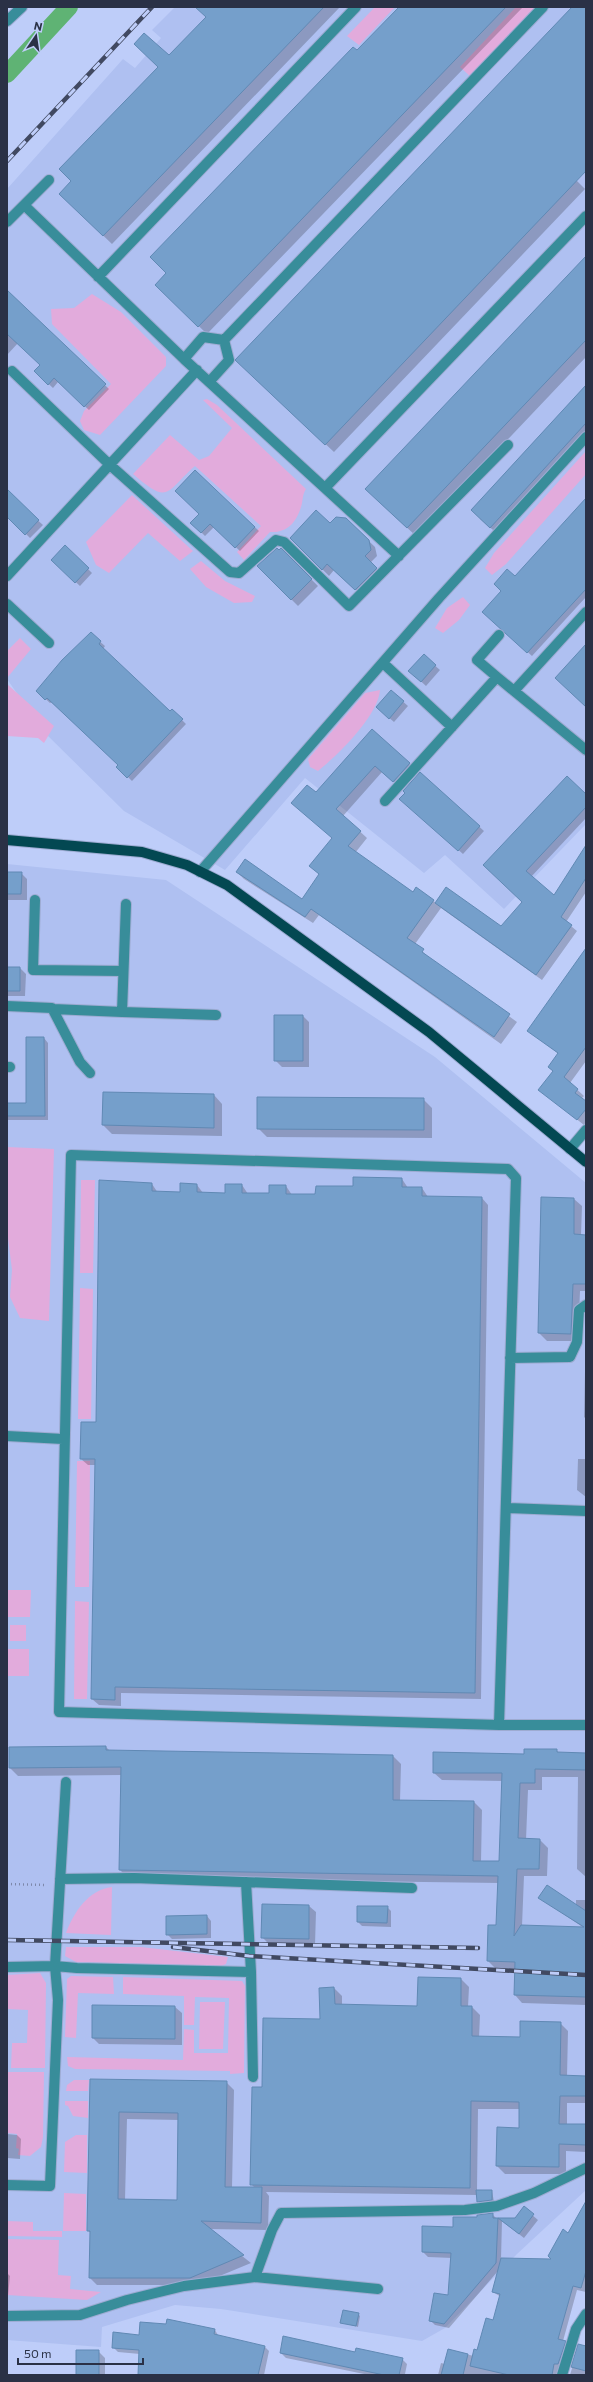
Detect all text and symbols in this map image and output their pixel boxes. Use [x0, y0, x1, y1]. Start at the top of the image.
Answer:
north arrow [16, 16, 56, 56]
text: N [33, 19, 44, 33]
scale bar [18, 2340, 143, 2366]
text: 50 m [24, 2346, 52, 2360]

